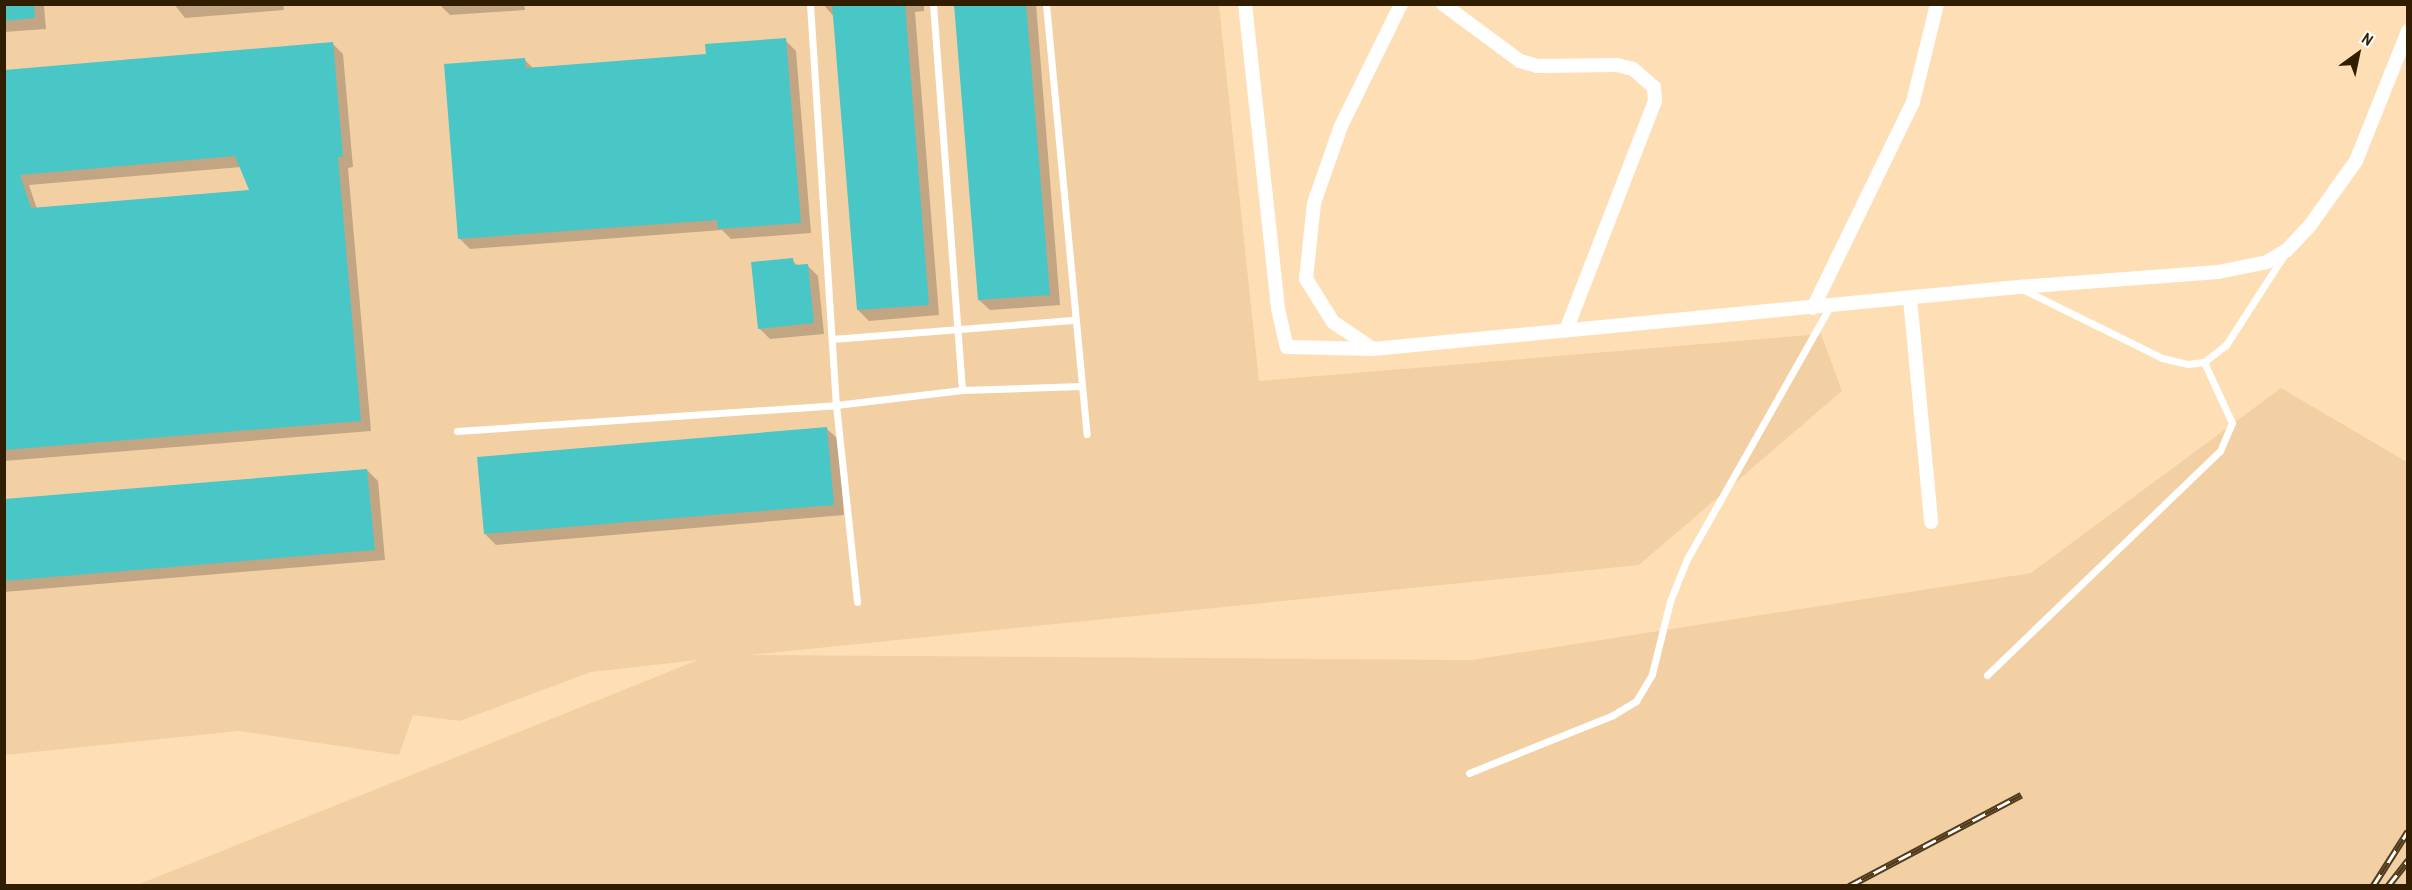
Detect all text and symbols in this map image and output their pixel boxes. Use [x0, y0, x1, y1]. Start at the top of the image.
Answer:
north arrow [2328, 24, 2388, 84]
text: N [2358, 27, 2378, 51]

